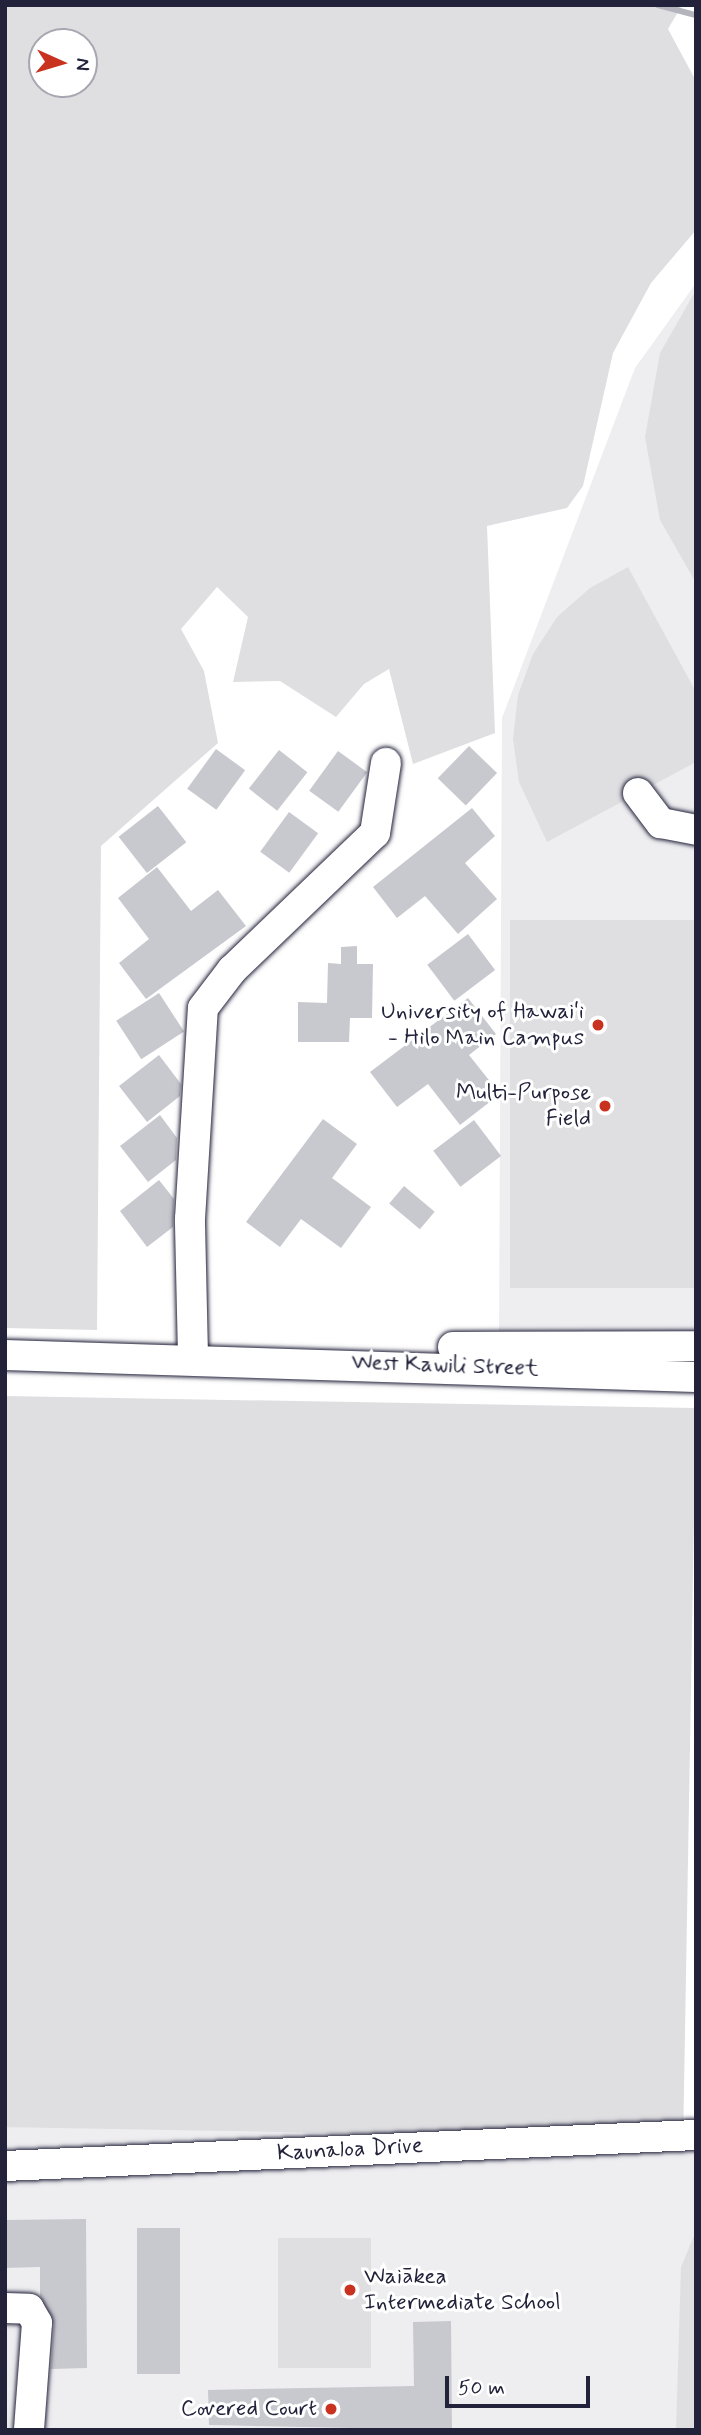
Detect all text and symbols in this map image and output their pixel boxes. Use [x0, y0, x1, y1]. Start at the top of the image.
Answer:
north arrow [28, 28, 98, 98]
text: N [70, 57, 95, 72]
place label: University of Hawaiʻi - Hilo Main Campus [384, 998, 584, 1052]
marker: University of Hawaiʻi - Hilo Main Campus [590, 1017, 606, 1033]
place label: Multi-Purpose Field [456, 1079, 591, 1133]
marker: Multi-Purpose Field [597, 1098, 613, 1114]
street label: West Kawili Street [351, 1349, 539, 1383]
street label: Kaunaloa Drive [277, 2132, 423, 2168]
place label: Waiākea Intermediate School [364, 2263, 561, 2317]
marker: Waiākea Intermediate School [342, 2282, 358, 2298]
scale bar [449, 2362, 594, 2406]
text: 50 m [458, 2374, 505, 2402]
place label: Covered Court [178, 2395, 317, 2423]
marker: Covered Court [323, 2401, 339, 2417]

